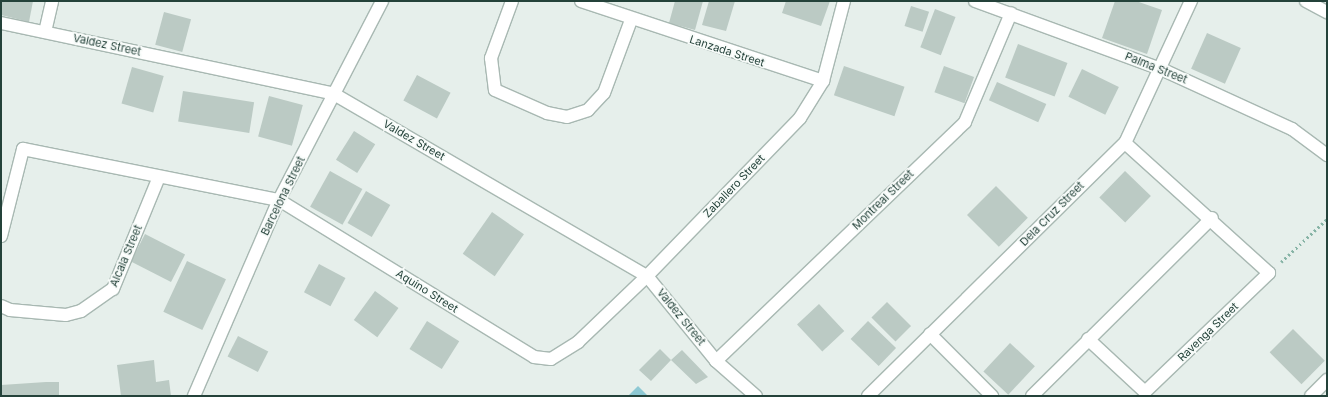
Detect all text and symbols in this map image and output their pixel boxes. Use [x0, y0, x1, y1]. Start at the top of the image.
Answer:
street label: Valdez Street [72, 31, 142, 59]
street label: Lanzada Street [688, 33, 766, 69]
street label: Palma Street [1123, 50, 1189, 86]
street label: Valdez Street [381, 117, 447, 163]
street label: Zaballero Street [701, 152, 767, 220]
street label: Barcelona Street [258, 154, 308, 238]
street label: Montreal Street [850, 167, 916, 233]
street label: Dela Cruz Street [1017, 179, 1087, 249]
street label: Alcala Street [107, 223, 145, 289]
street label: Aquino Street [394, 267, 460, 315]
street label: Valdez Street [654, 286, 708, 348]
street label: Ravenga Street [1175, 300, 1241, 364]

